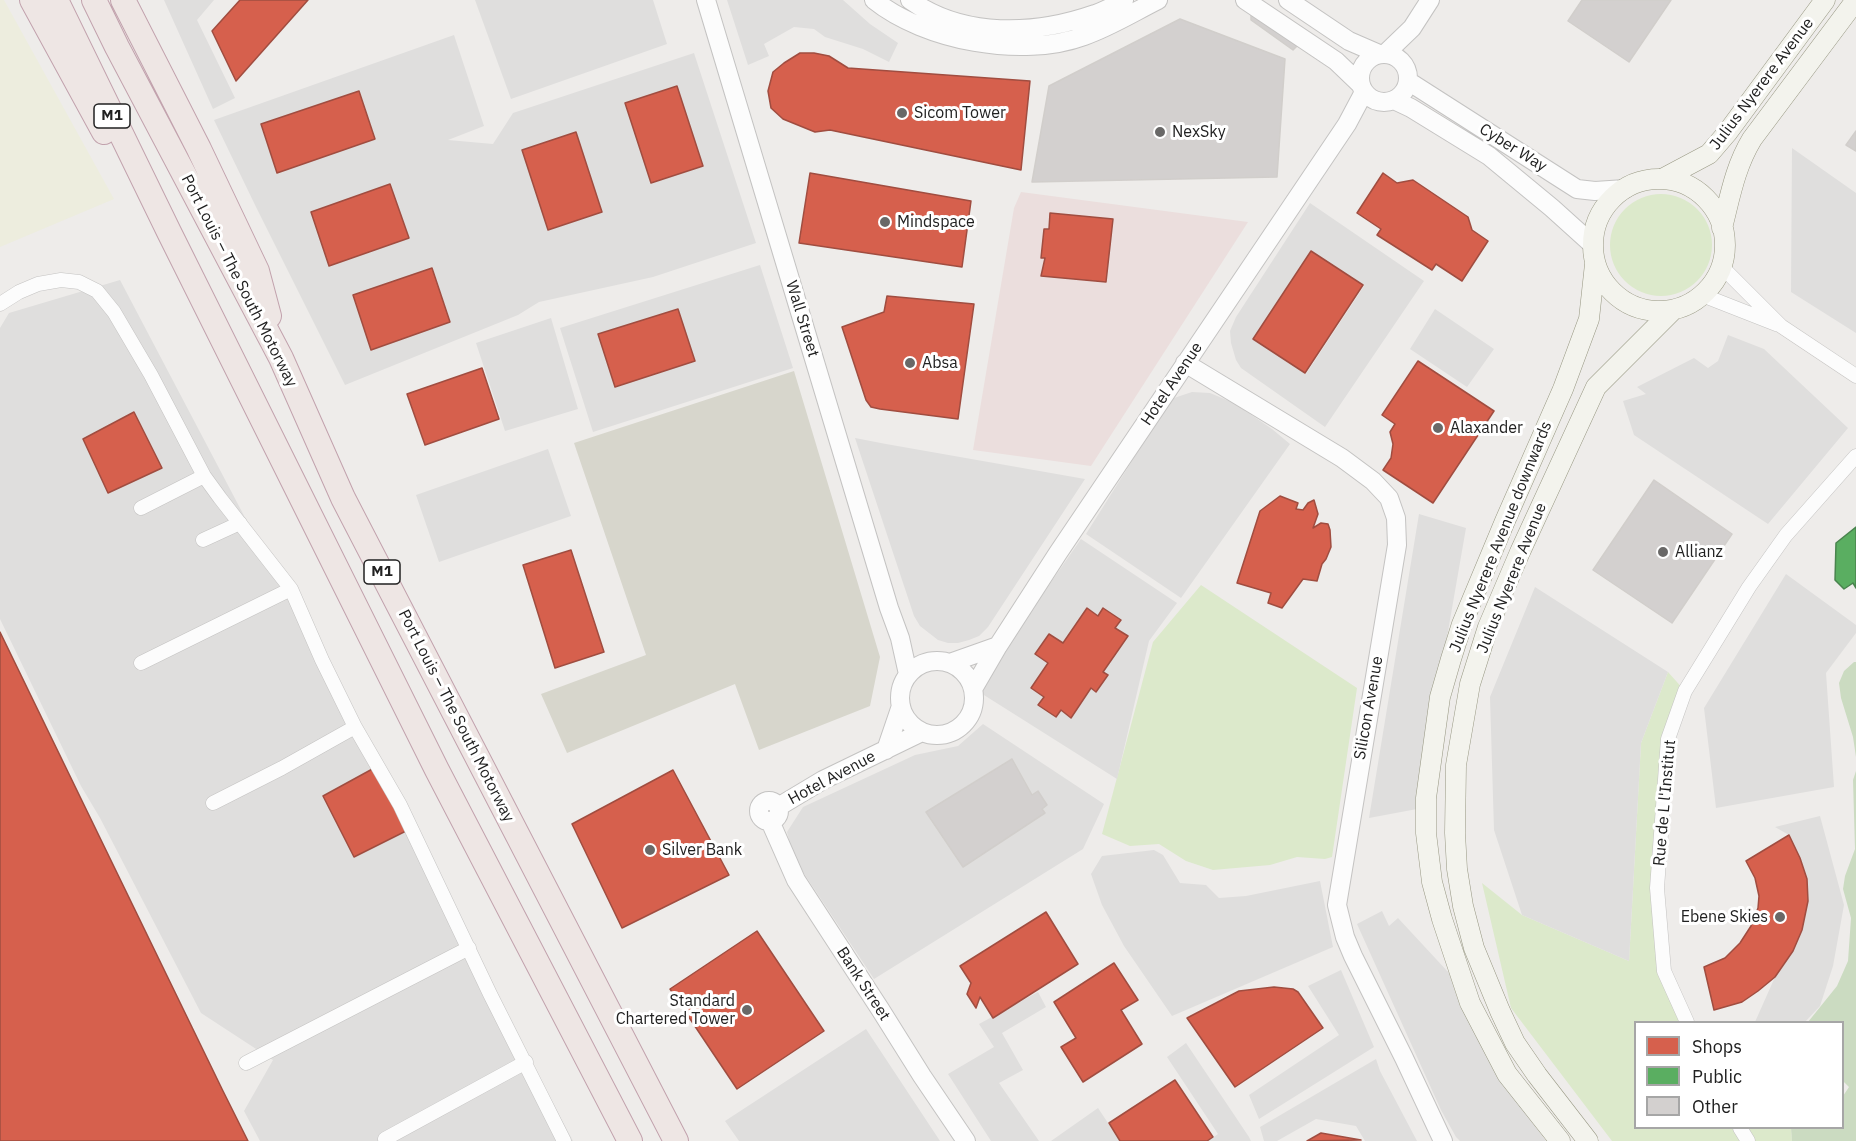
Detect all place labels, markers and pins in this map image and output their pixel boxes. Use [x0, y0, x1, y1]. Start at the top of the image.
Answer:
place label: Sicom Tower [914, 103, 1006, 123]
marker: Sicom Tower [895, 106, 909, 120]
place label: NexSky [1172, 122, 1226, 142]
marker: NexSky [1153, 125, 1167, 139]
place label: Mindspace [897, 212, 975, 232]
marker: Mindspace [878, 215, 892, 229]
place label: Absa [922, 353, 958, 373]
marker: Absa [903, 356, 917, 370]
place label: Alaxander [1450, 418, 1523, 438]
marker: Alaxander [1431, 421, 1445, 435]
place label: Allianz [1675, 542, 1723, 562]
marker: Allianz [1656, 545, 1670, 559]
place label: Silver Bank [662, 840, 742, 860]
marker: Silver Bank [643, 843, 657, 857]
place label: Ebene Skies [1681, 907, 1768, 927]
marker: Ebene Skies [1773, 910, 1787, 924]
place label: Standard Chartered Tower [616, 991, 735, 1029]
marker: Standard Chartered Tower [740, 1003, 754, 1017]

